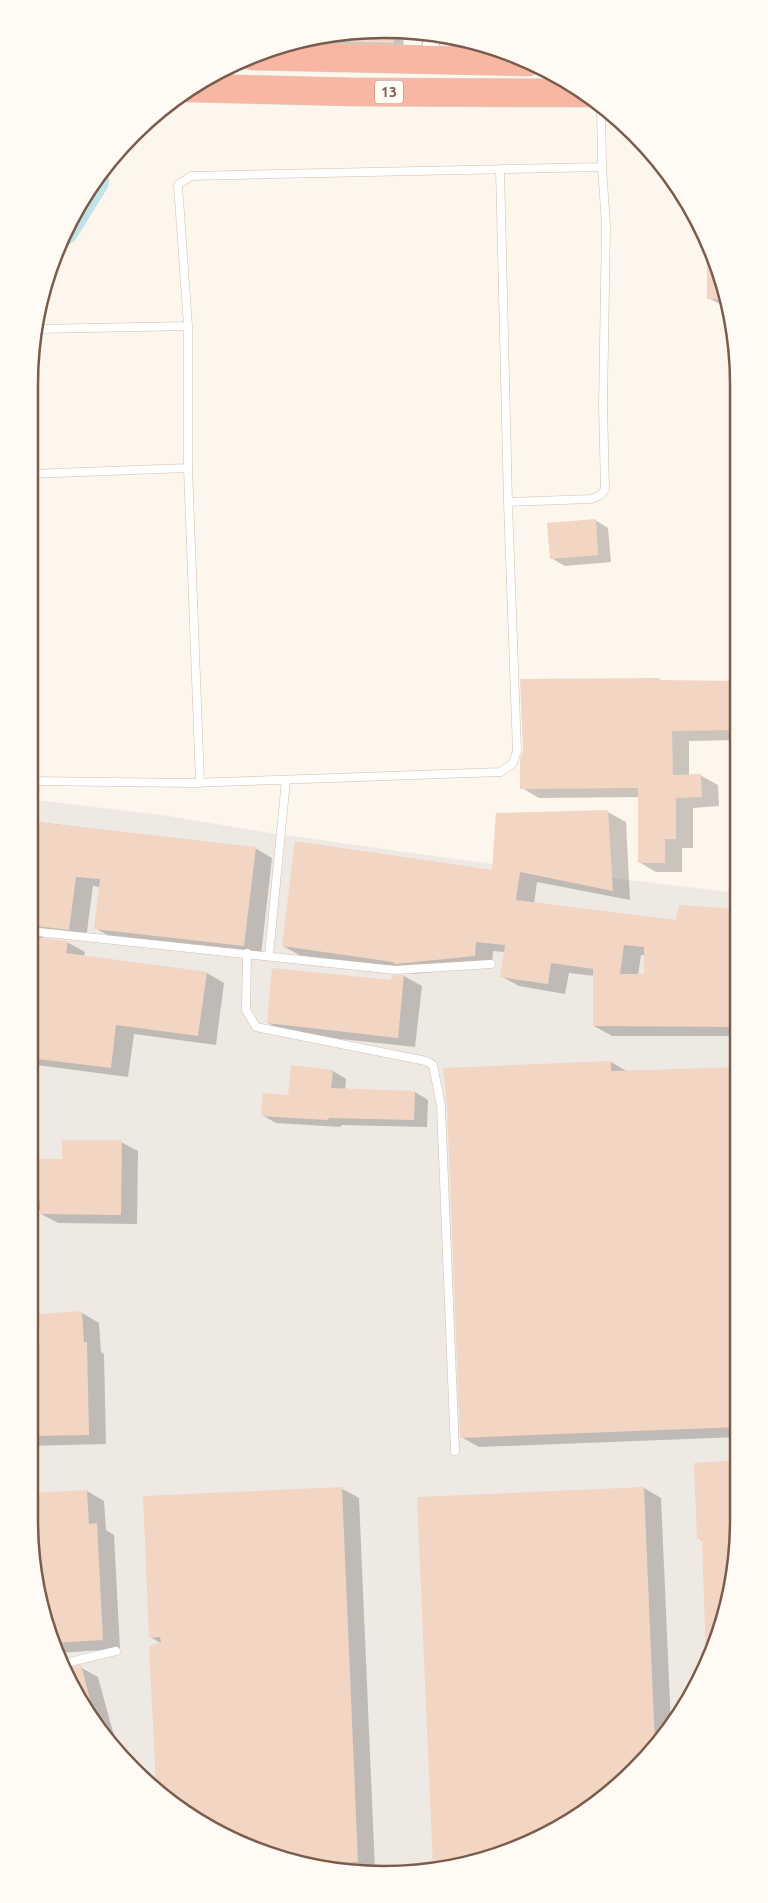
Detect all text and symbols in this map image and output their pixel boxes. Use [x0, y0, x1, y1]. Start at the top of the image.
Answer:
road number: 13 [375, 80, 403, 104]

